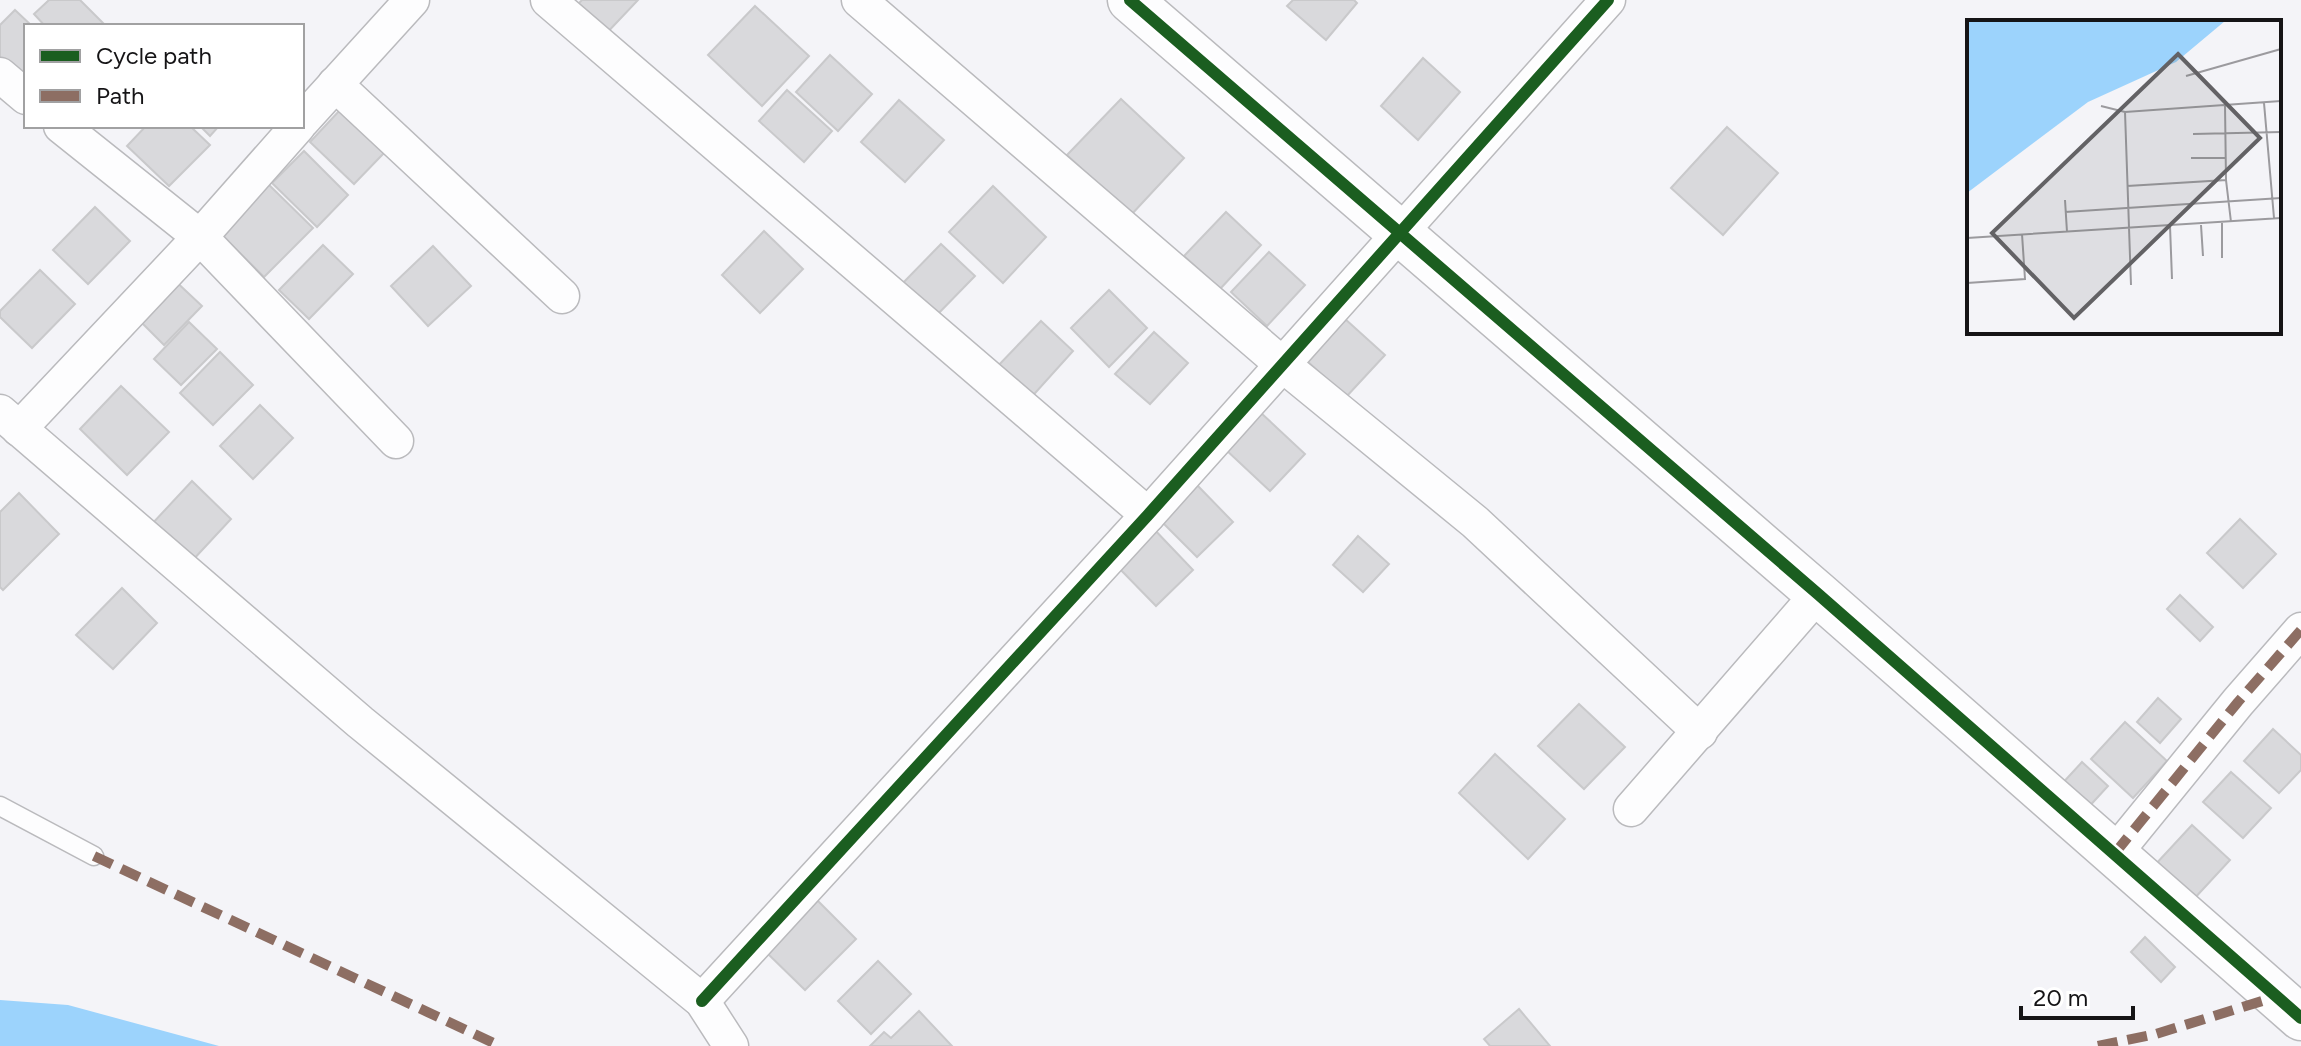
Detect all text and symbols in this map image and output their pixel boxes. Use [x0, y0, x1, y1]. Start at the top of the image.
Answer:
inset map [1967, 20, 2281, 334]
legend [24, 24, 304, 128]
text: Cycle path [96, 41, 212, 70]
text: Path [96, 81, 144, 110]
scale bar [2021, 970, 2133, 1020]
text: 20 m [2033, 983, 2088, 1012]

